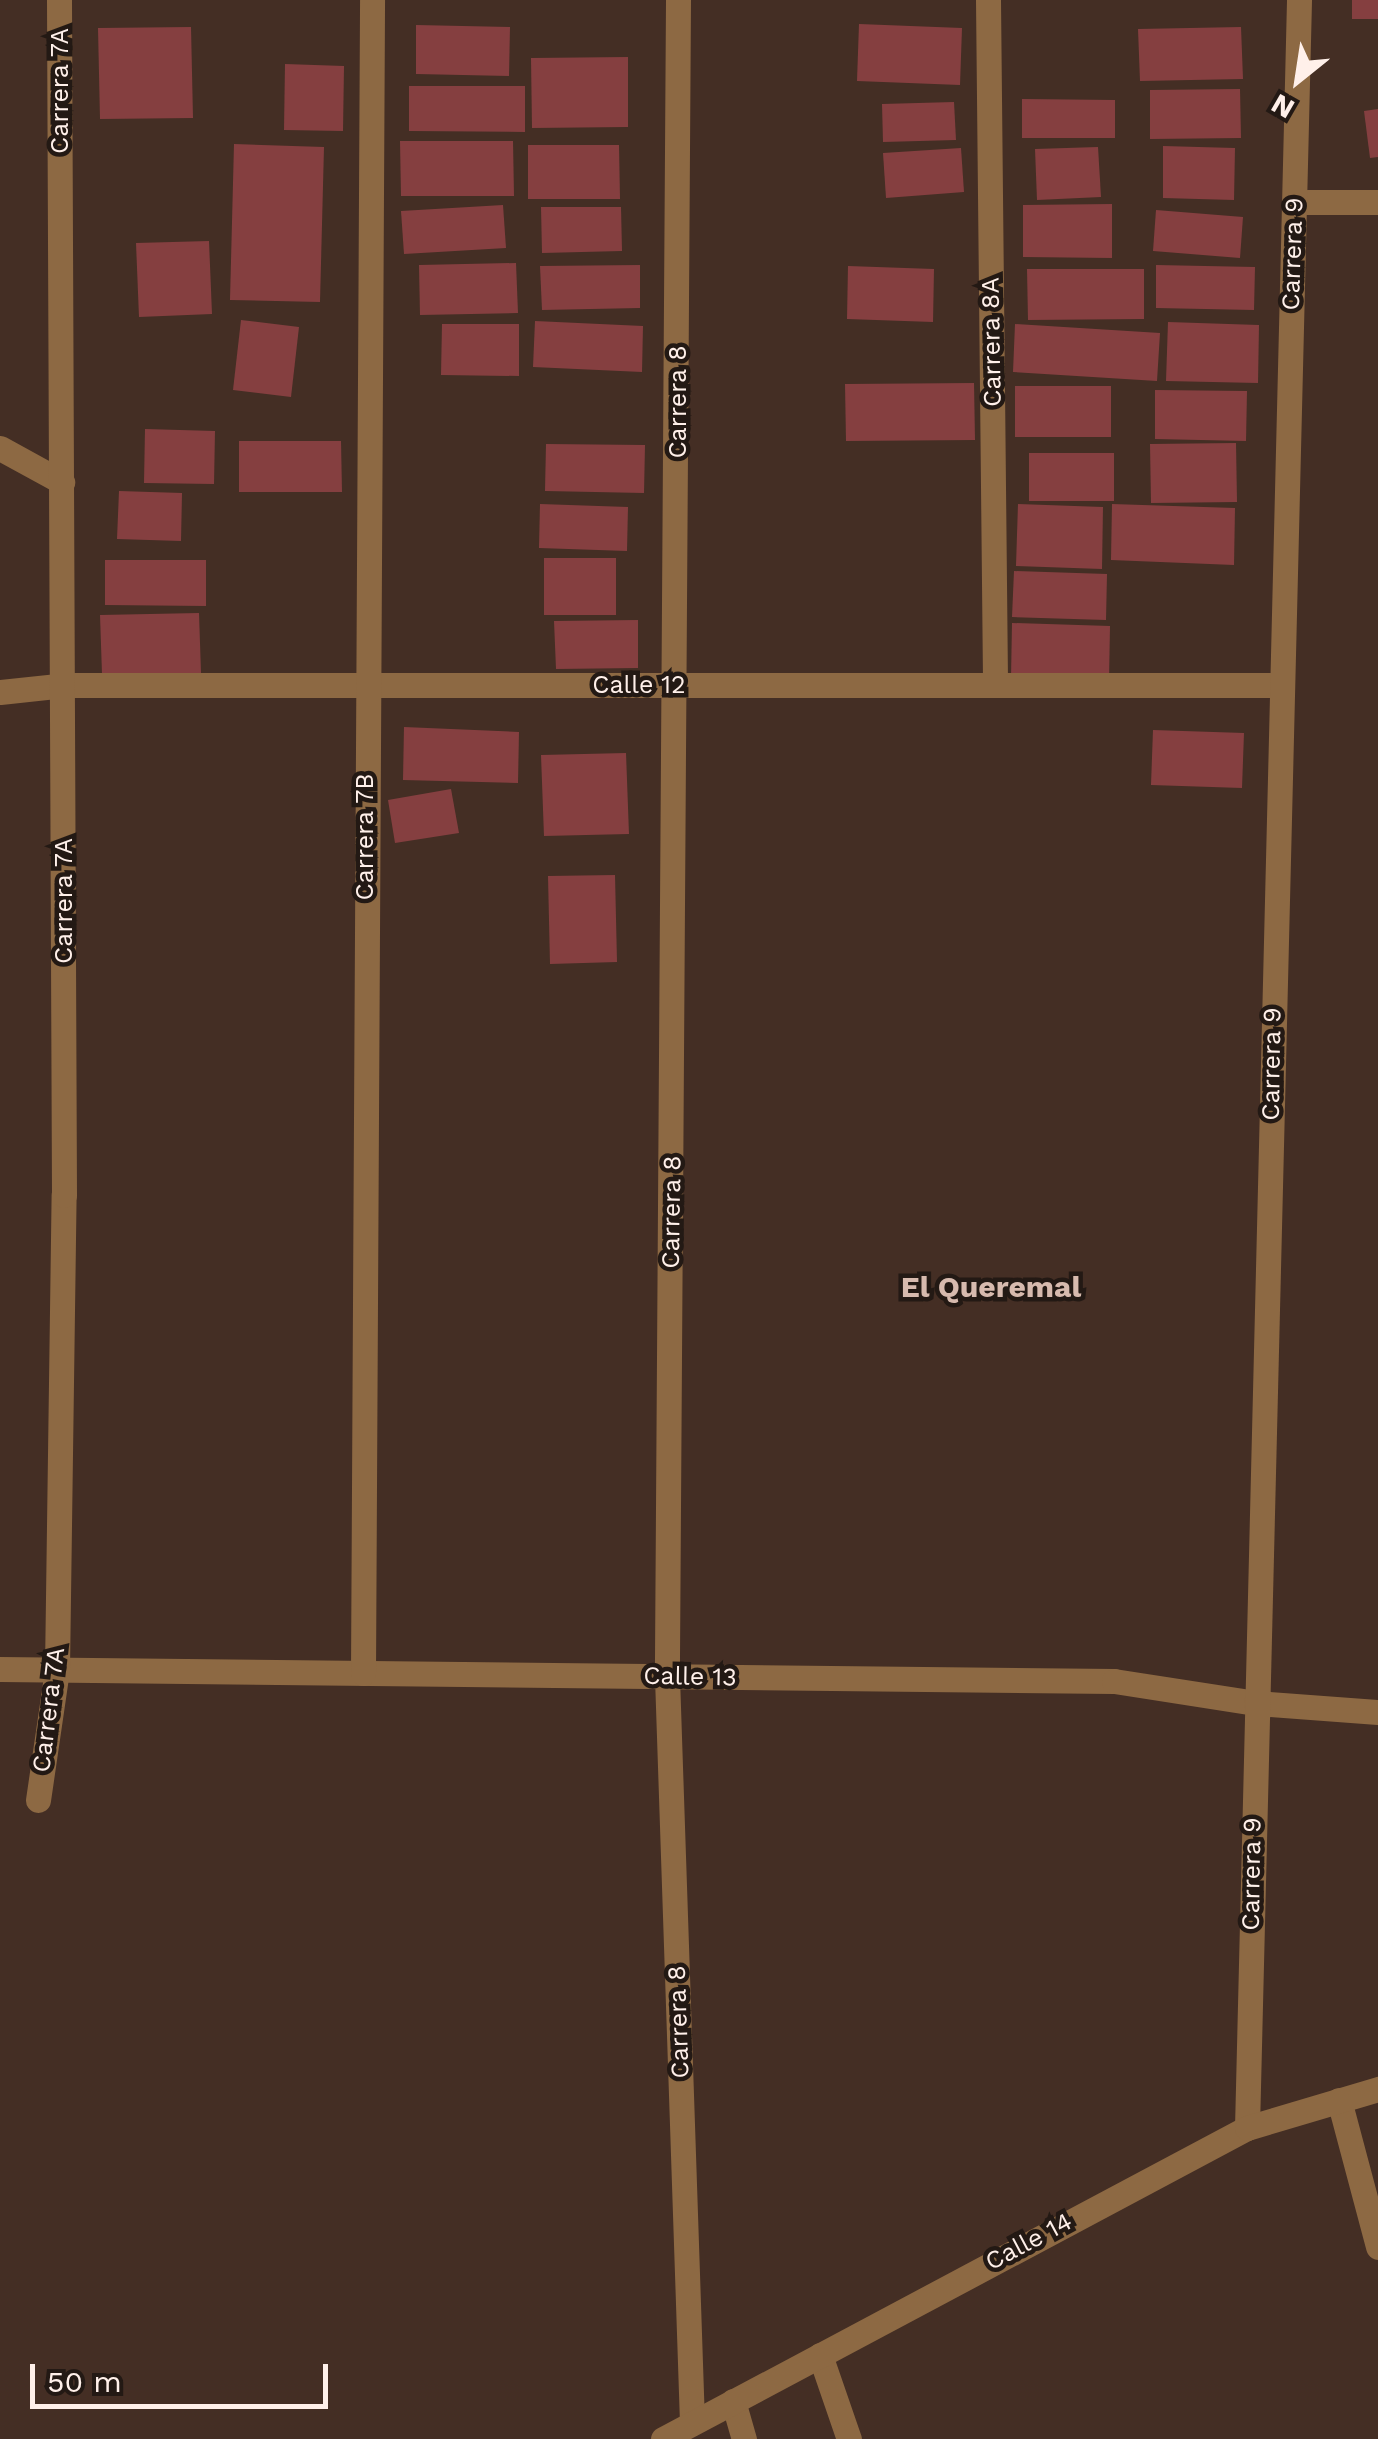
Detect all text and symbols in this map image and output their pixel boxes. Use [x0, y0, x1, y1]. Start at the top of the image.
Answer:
street label: Carrera 7A [45, 27, 75, 155]
north arrow [1248, 30, 1348, 130]
text: N [1266, 87, 1300, 126]
street label: Carrera 9 [1276, 197, 1310, 311]
street label: Carrera 8A [976, 277, 1008, 407]
street label: Carrera 8 [663, 345, 693, 459]
street label: Calle 12 [592, 670, 686, 700]
street label: Carrera 7B [350, 773, 380, 901]
street label: Carrera 7A [49, 837, 79, 965]
street label: Carrera 9 [1256, 1007, 1288, 1121]
street label: Carrera 8 [656, 1155, 688, 1269]
district label: El Queremal [901, 1269, 1081, 1305]
street label: Carrera 7A [26, 1645, 72, 1775]
street label: Calle 13 [643, 1661, 737, 1693]
street label: Carrera 9 [1236, 1817, 1268, 1931]
street label: Carrera 8 [662, 1965, 696, 2079]
street label: Calle 14 [980, 2207, 1078, 2277]
scale bar [35, 2344, 332, 2406]
text: 50 m [47, 2364, 122, 2399]

